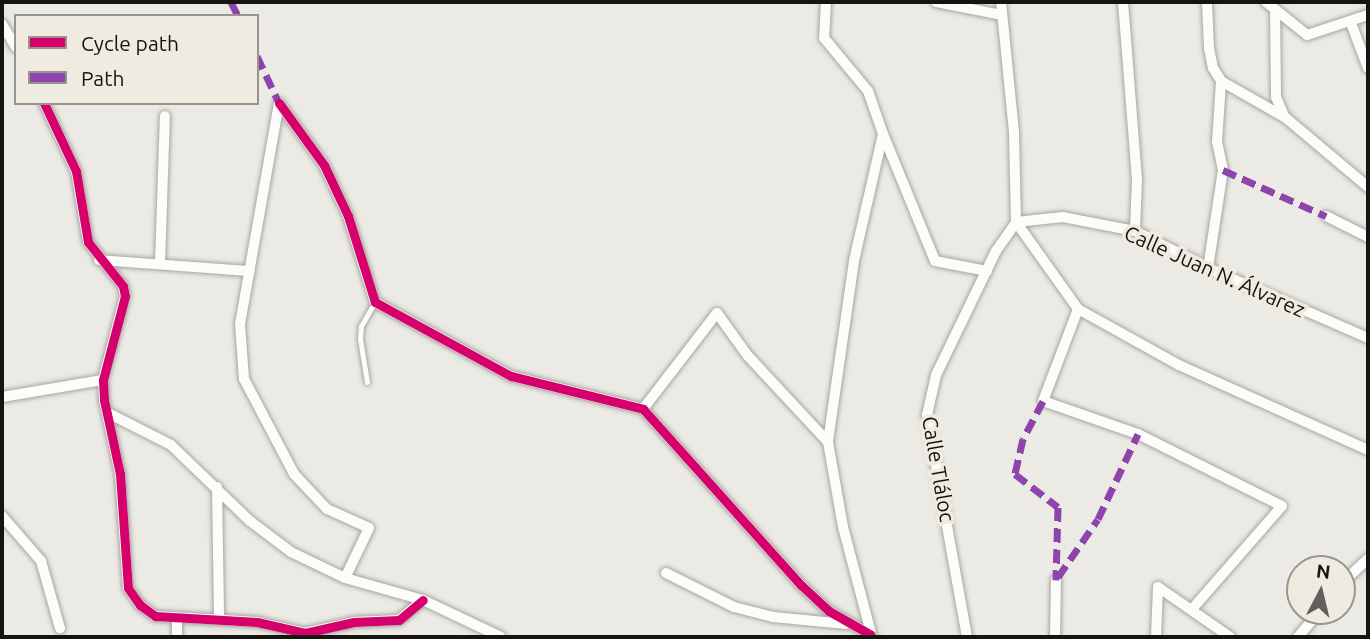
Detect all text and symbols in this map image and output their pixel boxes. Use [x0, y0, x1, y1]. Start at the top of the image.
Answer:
legend [14, 14, 259, 105]
text: Cycle path [81, 31, 179, 55]
text: Path [81, 66, 124, 90]
street label: Calle Juan N. Álvarez [1121, 220, 1309, 322]
street label: Calle Tláloc [917, 414, 961, 524]
north arrow [1286, 555, 1356, 625]
text: N [1315, 559, 1332, 583]

